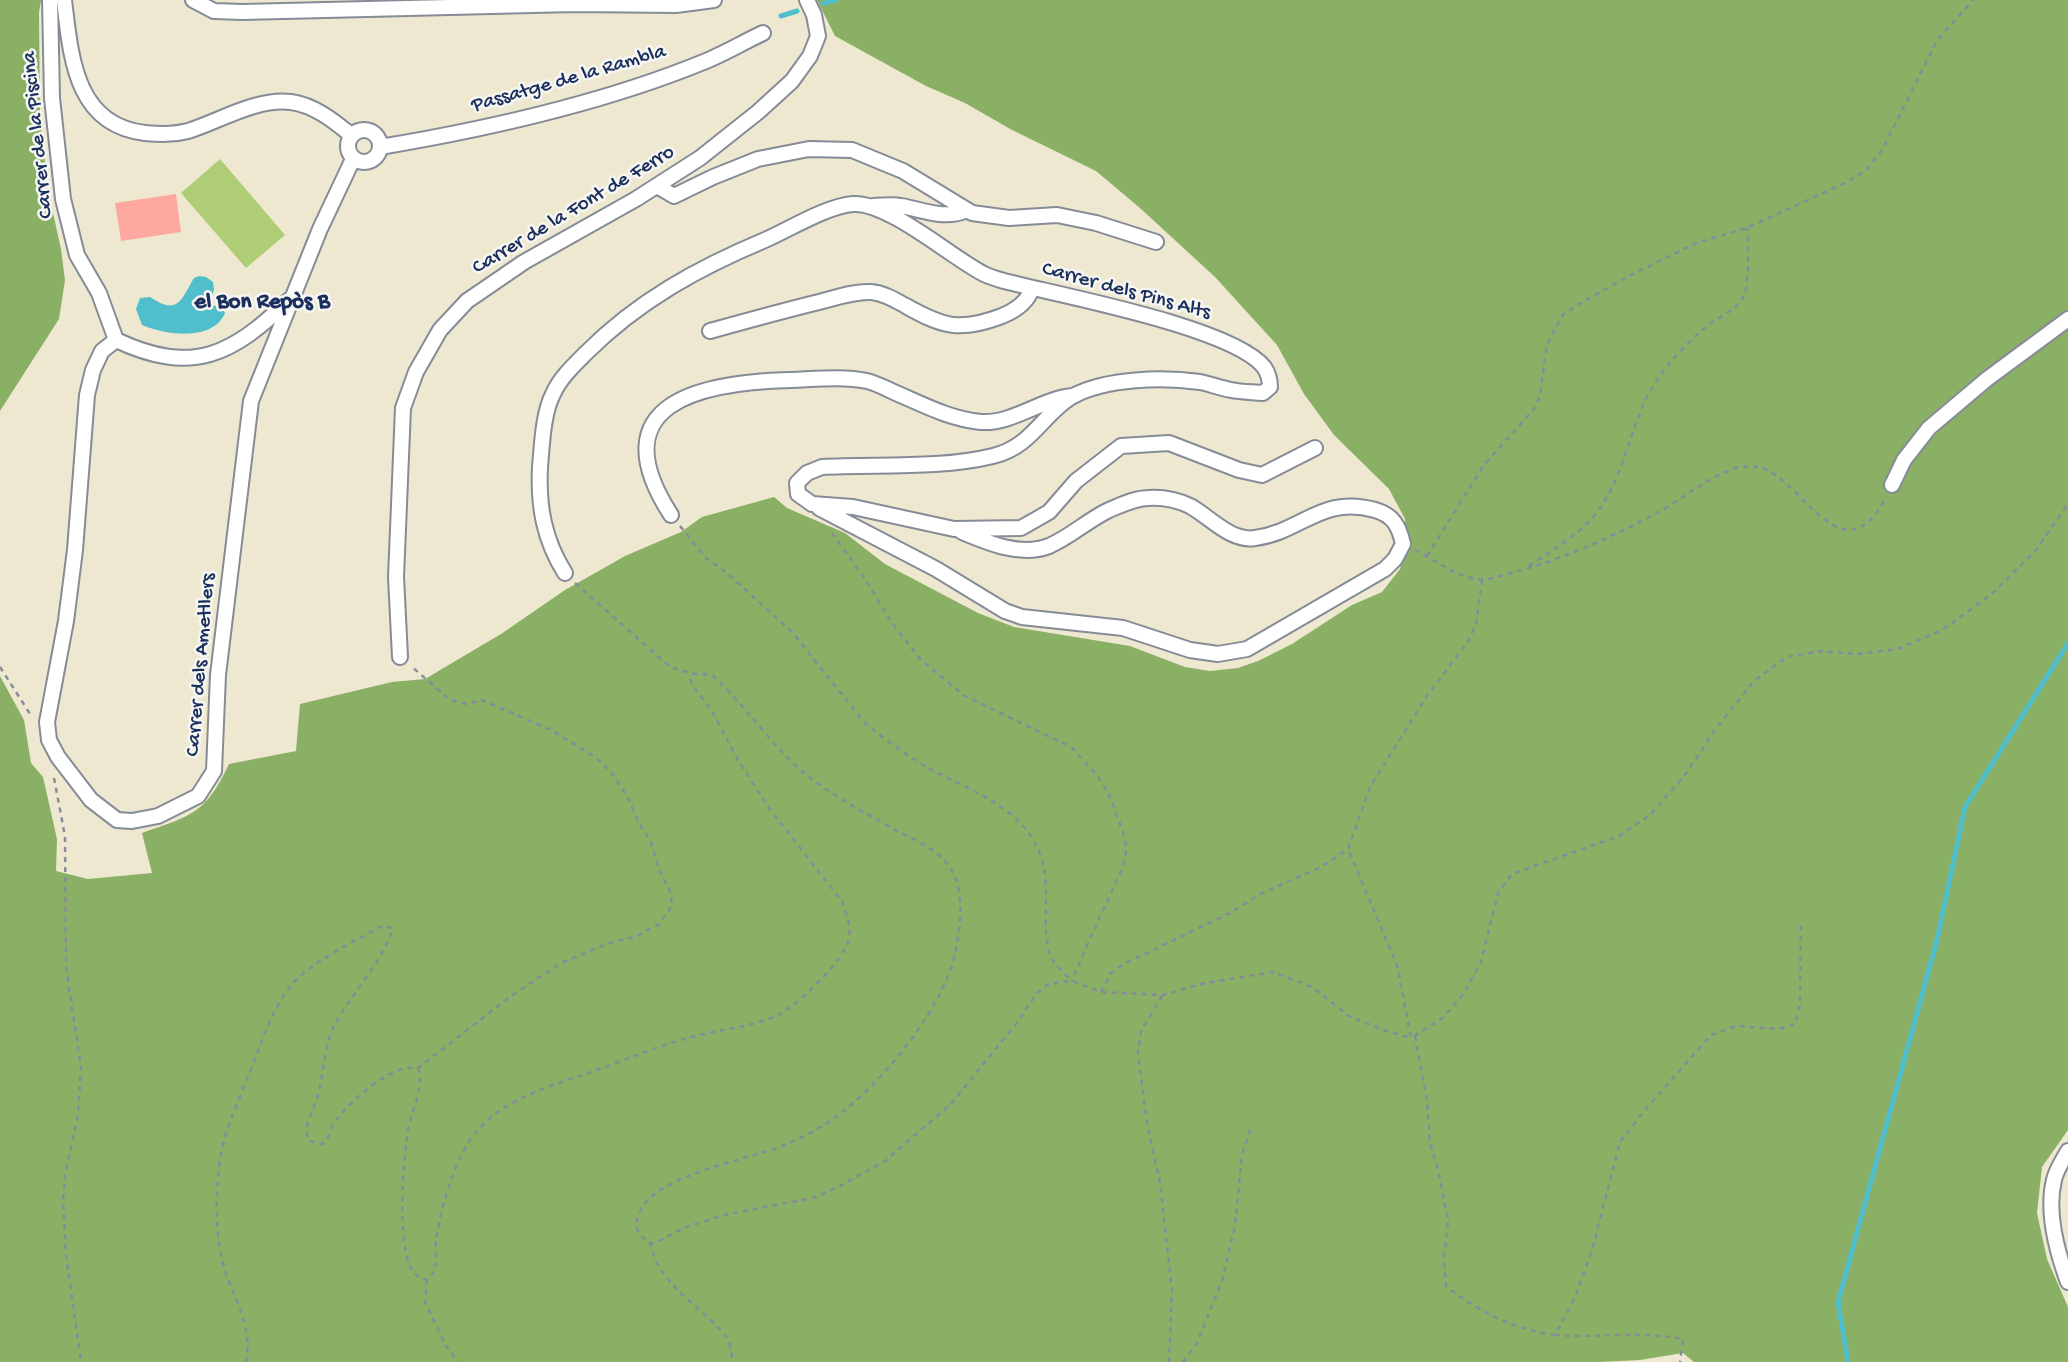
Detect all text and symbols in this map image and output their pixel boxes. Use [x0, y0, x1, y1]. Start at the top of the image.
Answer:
street label: Passatge de la Rambla [469, 40, 669, 120]
street label: Carrer de la Piscina [18, 50, 60, 220]
street label: Carrer de la Font de Ferro [468, 141, 680, 281]
street label: Carrer dels Pins Alts [1039, 257, 1213, 327]
district label: el Bon Repòs B [194, 289, 330, 317]
street label: Carrer dels Ametllers [181, 572, 223, 758]

